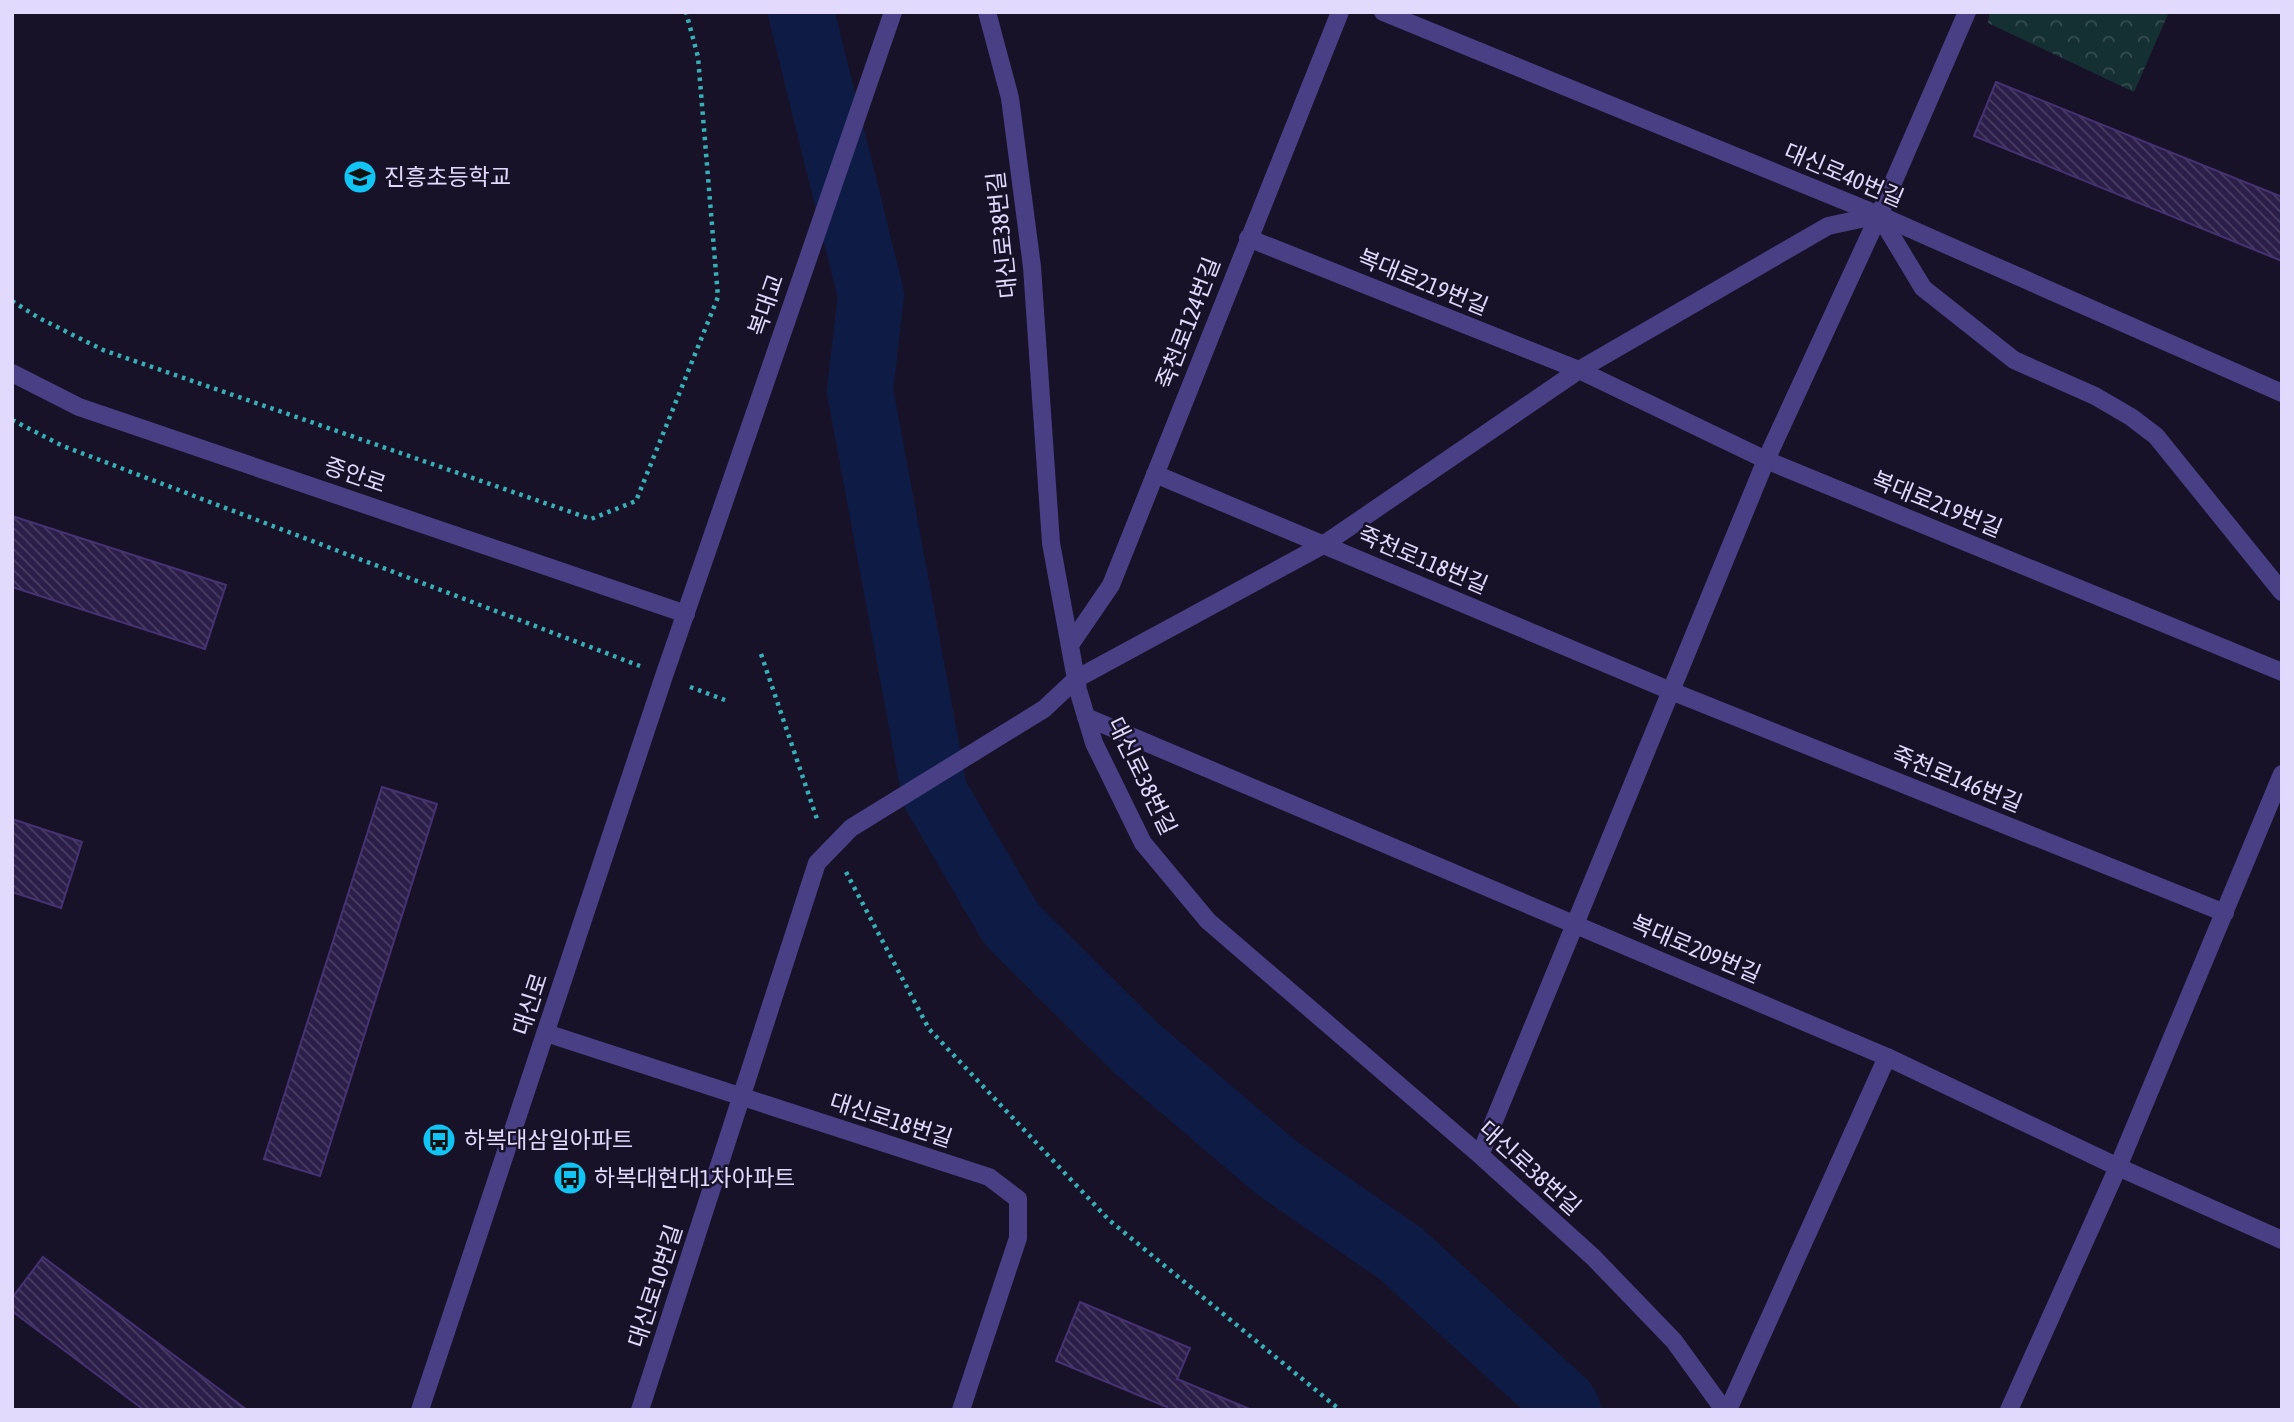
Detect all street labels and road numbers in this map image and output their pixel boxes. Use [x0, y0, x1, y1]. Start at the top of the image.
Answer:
street label: 대신로40번길 [1780, 138, 1908, 212]
street label: 대신로38번길 [982, 170, 1022, 300]
street label: 복대로219번길 [1354, 244, 1492, 320]
street label: 죽천로124번길 [1151, 254, 1225, 392]
street label: 복대교 [743, 271, 789, 339]
street label: 증안로 [321, 452, 389, 498]
street label: 복대로219번길 [1868, 466, 2006, 542]
street label: 죽천로118번길 [1354, 521, 1492, 599]
street label: 대신로38번길 [1102, 713, 1182, 839]
street label: 죽천로146번길 [1888, 741, 2026, 817]
street label: 복대로209번길 [1627, 910, 1765, 988]
street label: 대신로 [508, 970, 552, 1038]
street label: 대신로18번길 [826, 1088, 956, 1152]
street label: 대신로38번길 [1474, 1116, 1586, 1220]
street label: 대신로10번길 [623, 1221, 687, 1351]

